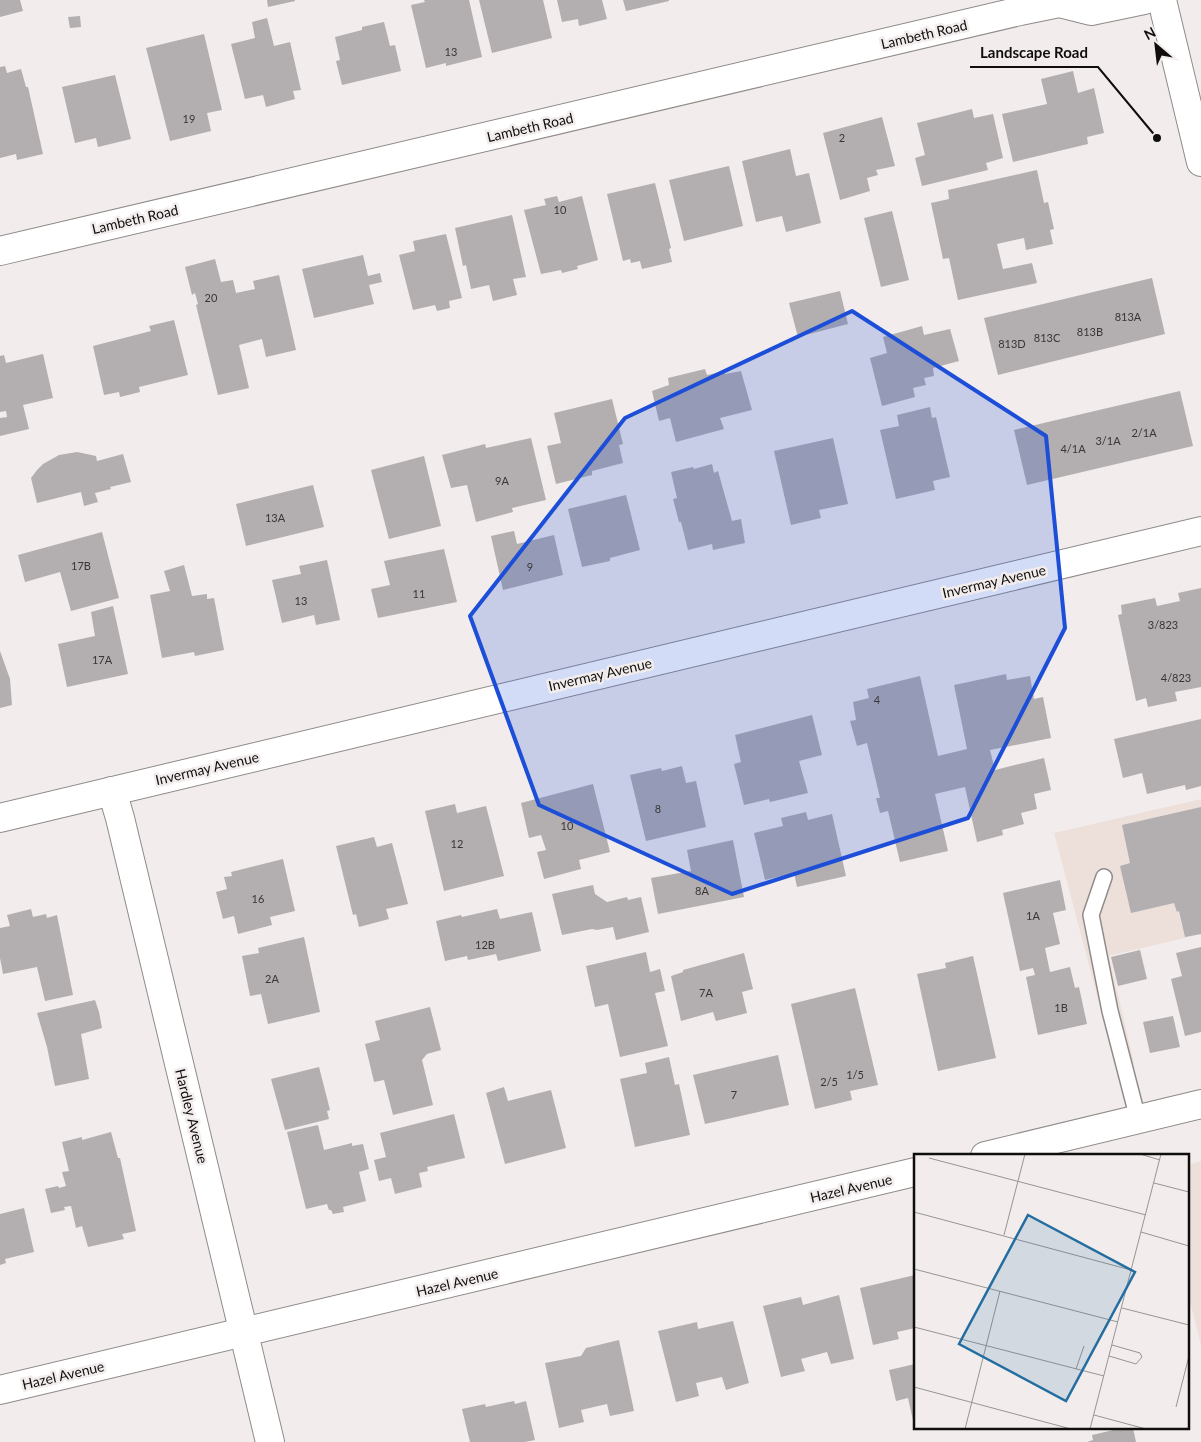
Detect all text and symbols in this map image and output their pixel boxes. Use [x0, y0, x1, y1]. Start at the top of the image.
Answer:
street label: Lambeth Road [879, 16, 969, 52]
north arrow [1131, 20, 1181, 70]
text: N [1141, 23, 1158, 43]
callout: Landscape Road [970, 37, 1098, 67]
text: Landscape Road [980, 43, 1088, 61]
house number: 13 [445, 45, 457, 58]
street label: Lambeth Road [485, 109, 575, 145]
house number: 19 [183, 112, 195, 125]
house number: 2 [839, 131, 845, 144]
street label: Lambeth Road [90, 201, 180, 237]
house number: 10 [554, 203, 567, 216]
house number: 20 [205, 291, 218, 304]
house number: 813A [1115, 310, 1142, 323]
house number: 813B [1077, 325, 1103, 338]
house number: 813C [1034, 331, 1061, 344]
house number: 813D [998, 337, 1026, 350]
house number: 2/1A [1131, 426, 1157, 439]
house number: 3/1A [1095, 434, 1121, 447]
house number: 4/1A [1060, 442, 1086, 455]
house number: 9A [495, 474, 509, 487]
house number: 13A [265, 511, 286, 524]
house number: 17B [71, 559, 91, 572]
house number: 9 [527, 560, 533, 573]
street label: Invermay Avenue [941, 561, 1047, 601]
house number: 11 [413, 587, 425, 600]
house number: 13 [295, 594, 307, 607]
house number: 3/823 [1148, 618, 1178, 631]
house number: 17A [92, 653, 113, 666]
street label: Invermay Avenue [547, 654, 653, 694]
house number: 4/823 [1161, 671, 1191, 684]
house number: 4 [874, 693, 881, 706]
street label: Invermay Avenue [154, 748, 260, 788]
house number: 8 [655, 802, 661, 815]
house number: 10 [561, 819, 574, 832]
house number: 12 [451, 837, 463, 850]
house number: 8A [695, 884, 709, 897]
house number: 16 [252, 892, 264, 905]
house number: 1A [1026, 909, 1040, 922]
house number: 12B [475, 938, 495, 951]
house number: 2A [265, 972, 279, 985]
house number: 7A [699, 986, 713, 999]
house number: 1B [1054, 1001, 1068, 1014]
street label: Hardley Avenue [172, 1067, 212, 1165]
house number: 1/5 [846, 1068, 864, 1081]
house number: 2/5 [820, 1075, 838, 1088]
house number: 7 [731, 1088, 737, 1101]
inset map [914, 1154, 1188, 1430]
street label: Hazel Avenue [808, 1170, 894, 1206]
street label: Hazel Avenue [414, 1264, 500, 1300]
street label: Hazel Avenue [20, 1357, 106, 1393]

